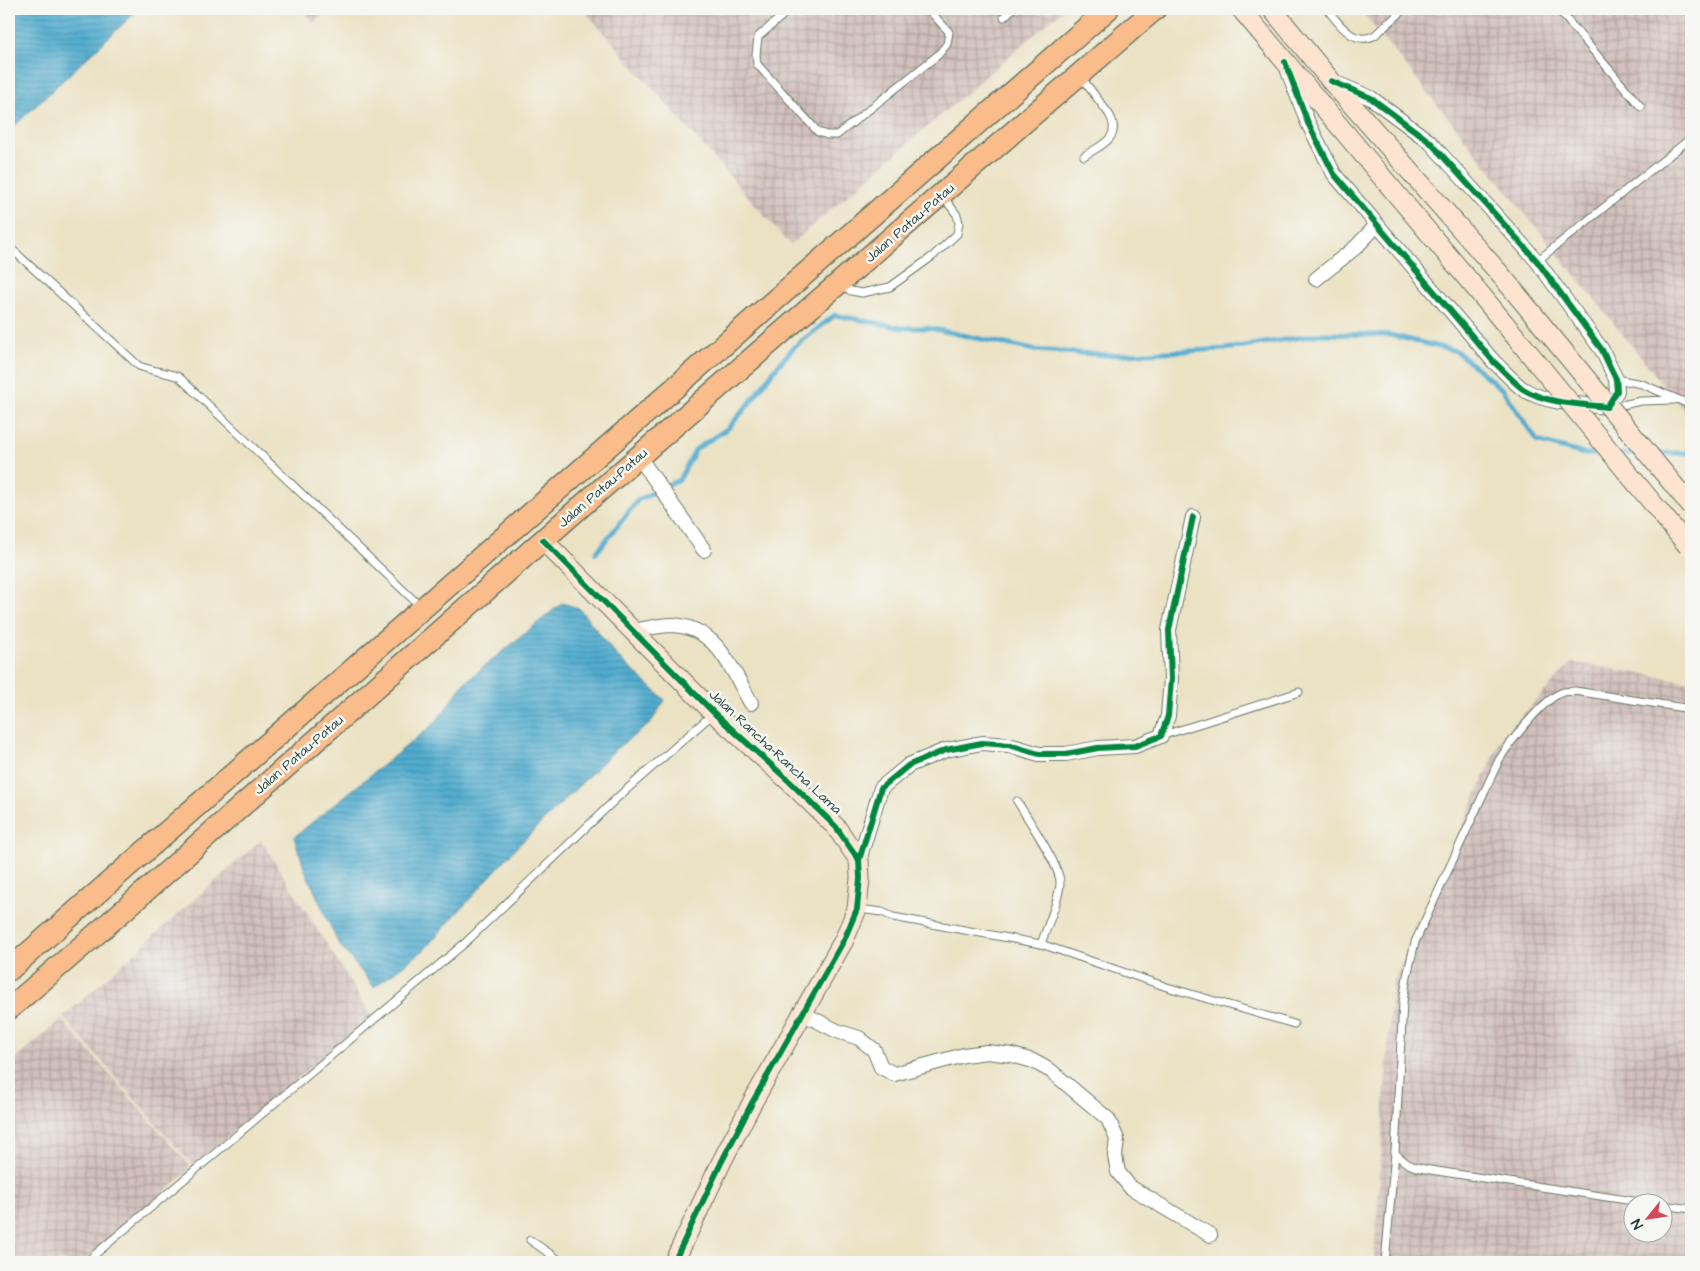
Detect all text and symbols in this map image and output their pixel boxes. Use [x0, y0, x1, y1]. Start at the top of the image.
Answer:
street label: Jalan Patau-Patau [861, 178, 959, 268]
street label: Jalan Patau-Patau [554, 443, 652, 533]
street label: Jalan Rancha-Rancha Lama [704, 685, 846, 819]
street label: Jalan Patau-Patau [250, 710, 348, 800]
north arrow [1622, 1194, 1672, 1244]
text: N [1627, 1215, 1648, 1233]

